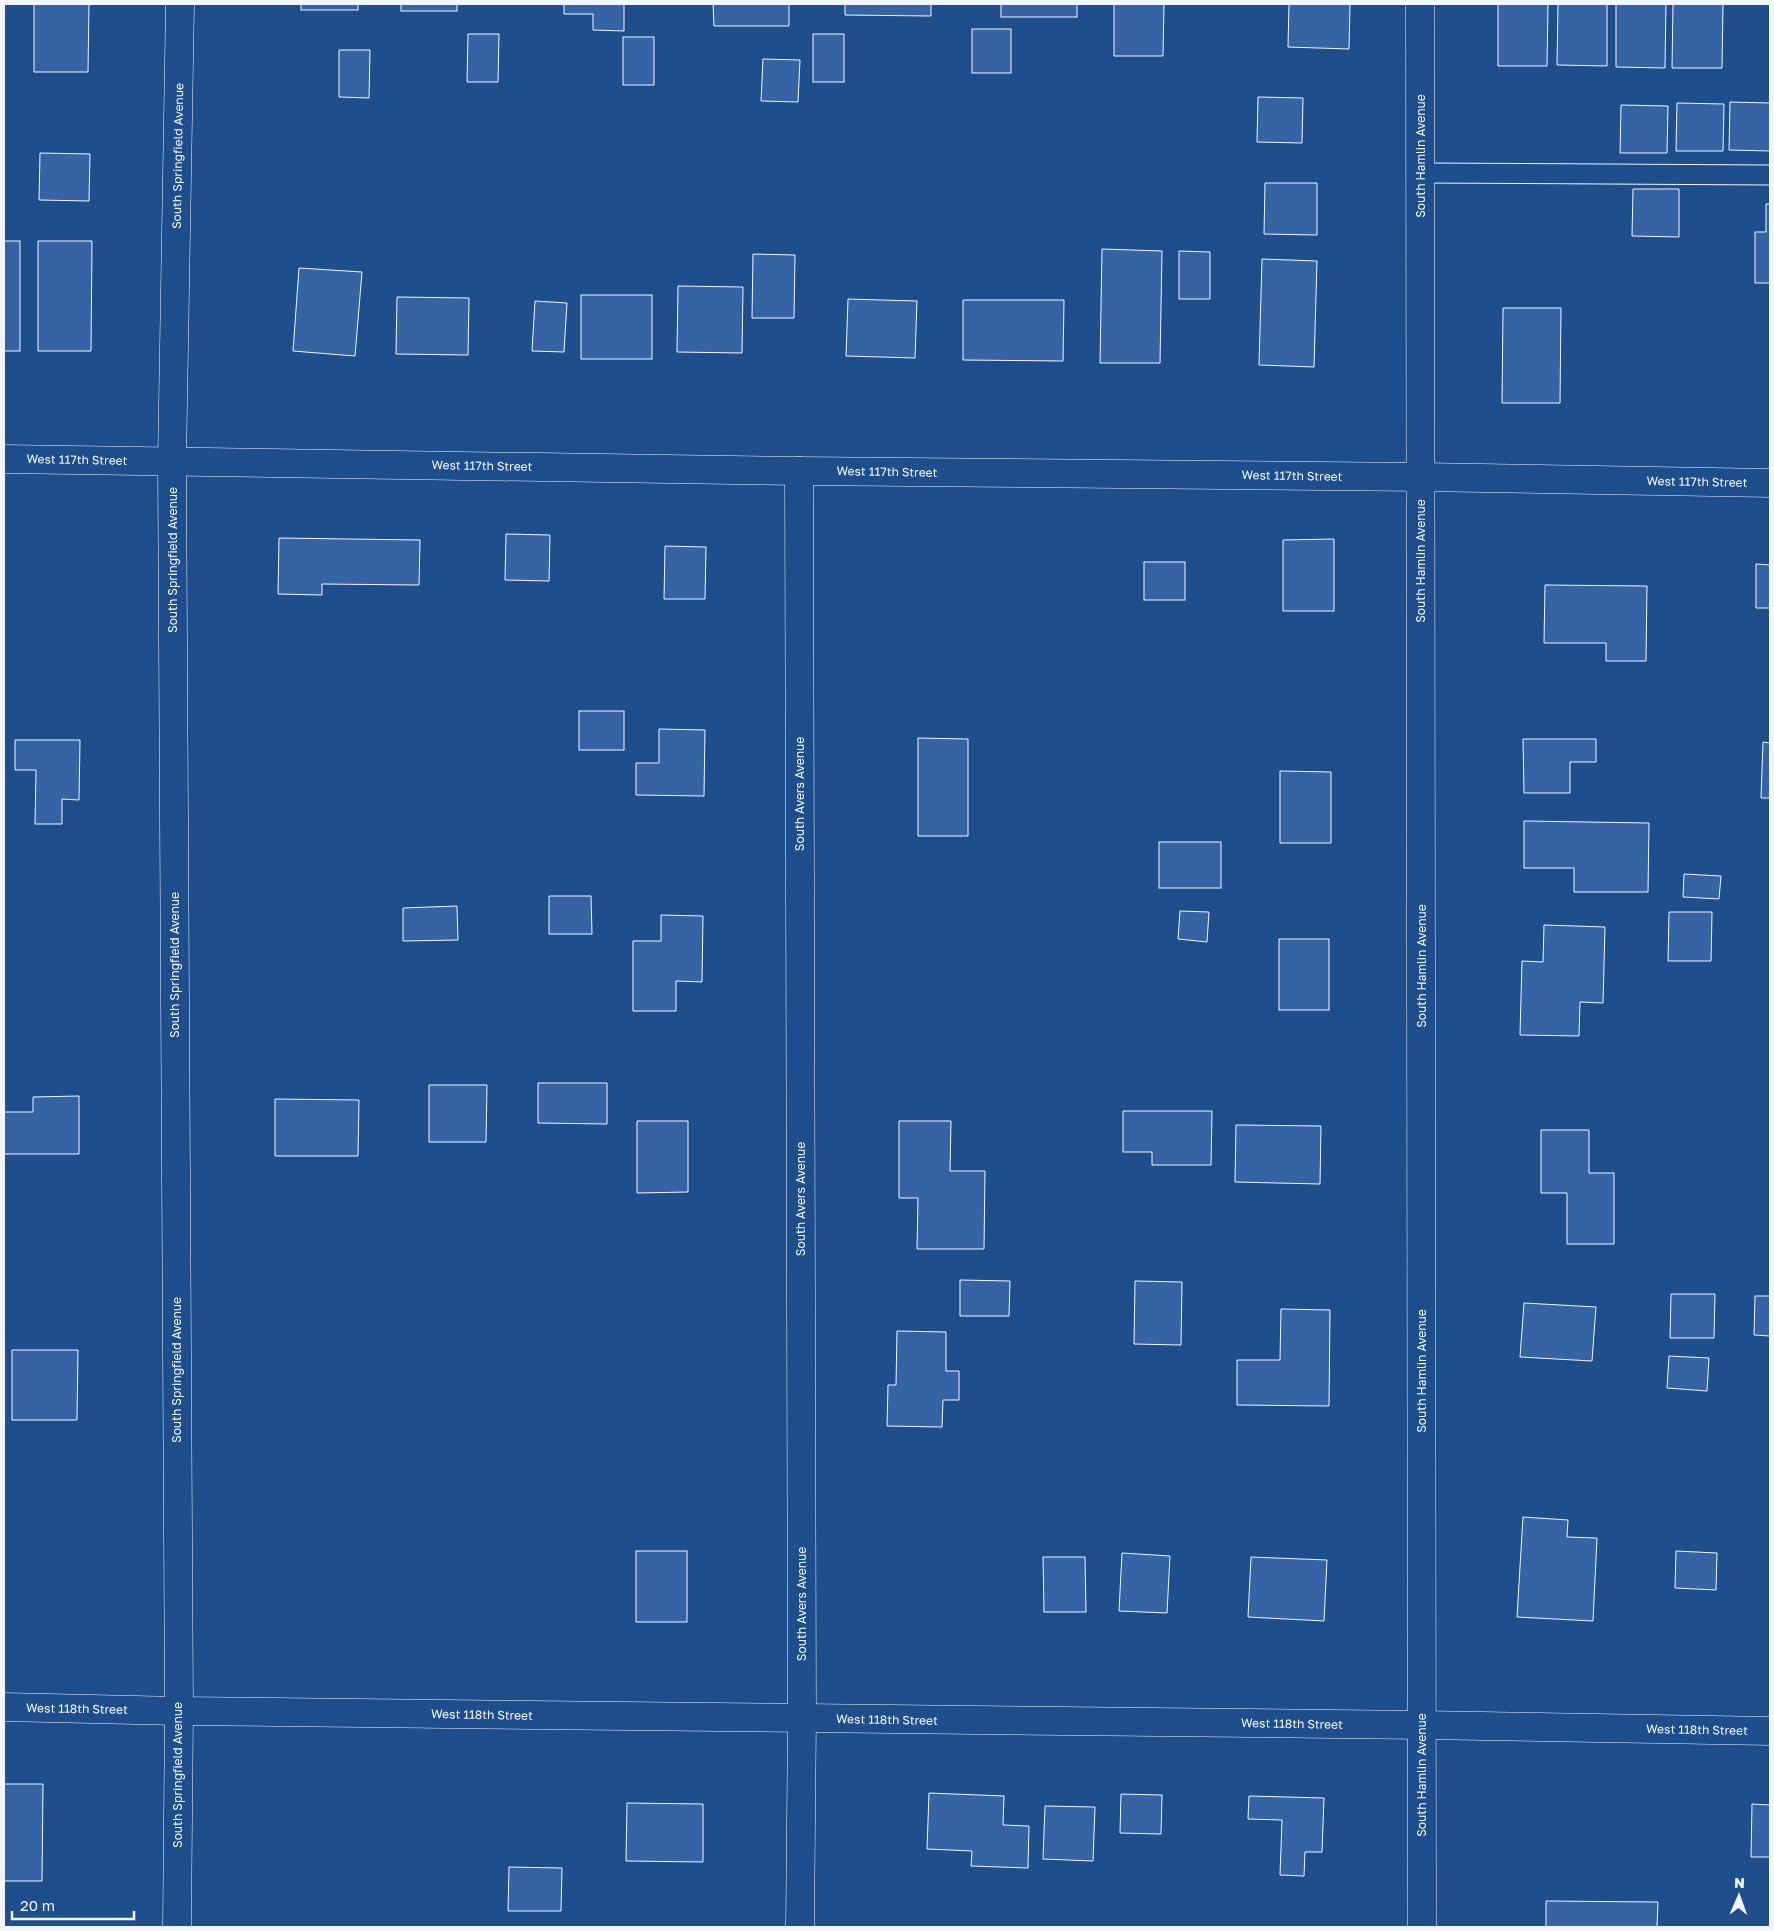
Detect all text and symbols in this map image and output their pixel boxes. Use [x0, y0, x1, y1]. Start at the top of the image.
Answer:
street label: South Springfield Avenue [169, 83, 186, 229]
street label: South Hamlin Avenue [1413, 94, 1428, 218]
street label: West 117th Street [26, 451, 128, 468]
street label: West 117th Street [431, 457, 533, 474]
street label: West 117th Street [836, 463, 938, 480]
street label: West 117th Street [1241, 467, 1343, 484]
street label: West 117th Street [1646, 473, 1748, 490]
street label: South Springfield Avenue [165, 487, 180, 633]
street label: South Hamlin Avenue [1413, 499, 1428, 623]
street label: South Avers Avenue [792, 737, 807, 851]
street label: South Springfield Avenue [167, 892, 182, 1038]
street label: South Hamlin Avenue [1414, 904, 1429, 1028]
street label: South Avers Avenue [793, 1142, 808, 1256]
street label: South Springfield Avenue [169, 1297, 184, 1443]
street label: South Hamlin Avenue [1414, 1309, 1429, 1433]
street label: South Avers Avenue [794, 1547, 809, 1661]
street label: West 118th Street [26, 1700, 128, 1717]
street label: South Springfield Avenue [170, 1702, 185, 1848]
street label: West 118th Street [431, 1706, 533, 1723]
street label: West 118th Street [836, 1711, 938, 1728]
street label: South Hamlin Avenue [1414, 1713, 1429, 1837]
street label: West 118th Street [1241, 1715, 1343, 1732]
street label: West 118th Street [1646, 1721, 1748, 1738]
north arrow [1714, 1871, 1764, 1921]
text: N [1734, 1874, 1745, 1891]
scale bar [12, 1888, 135, 1920]
text: 20 m [20, 1896, 55, 1914]

